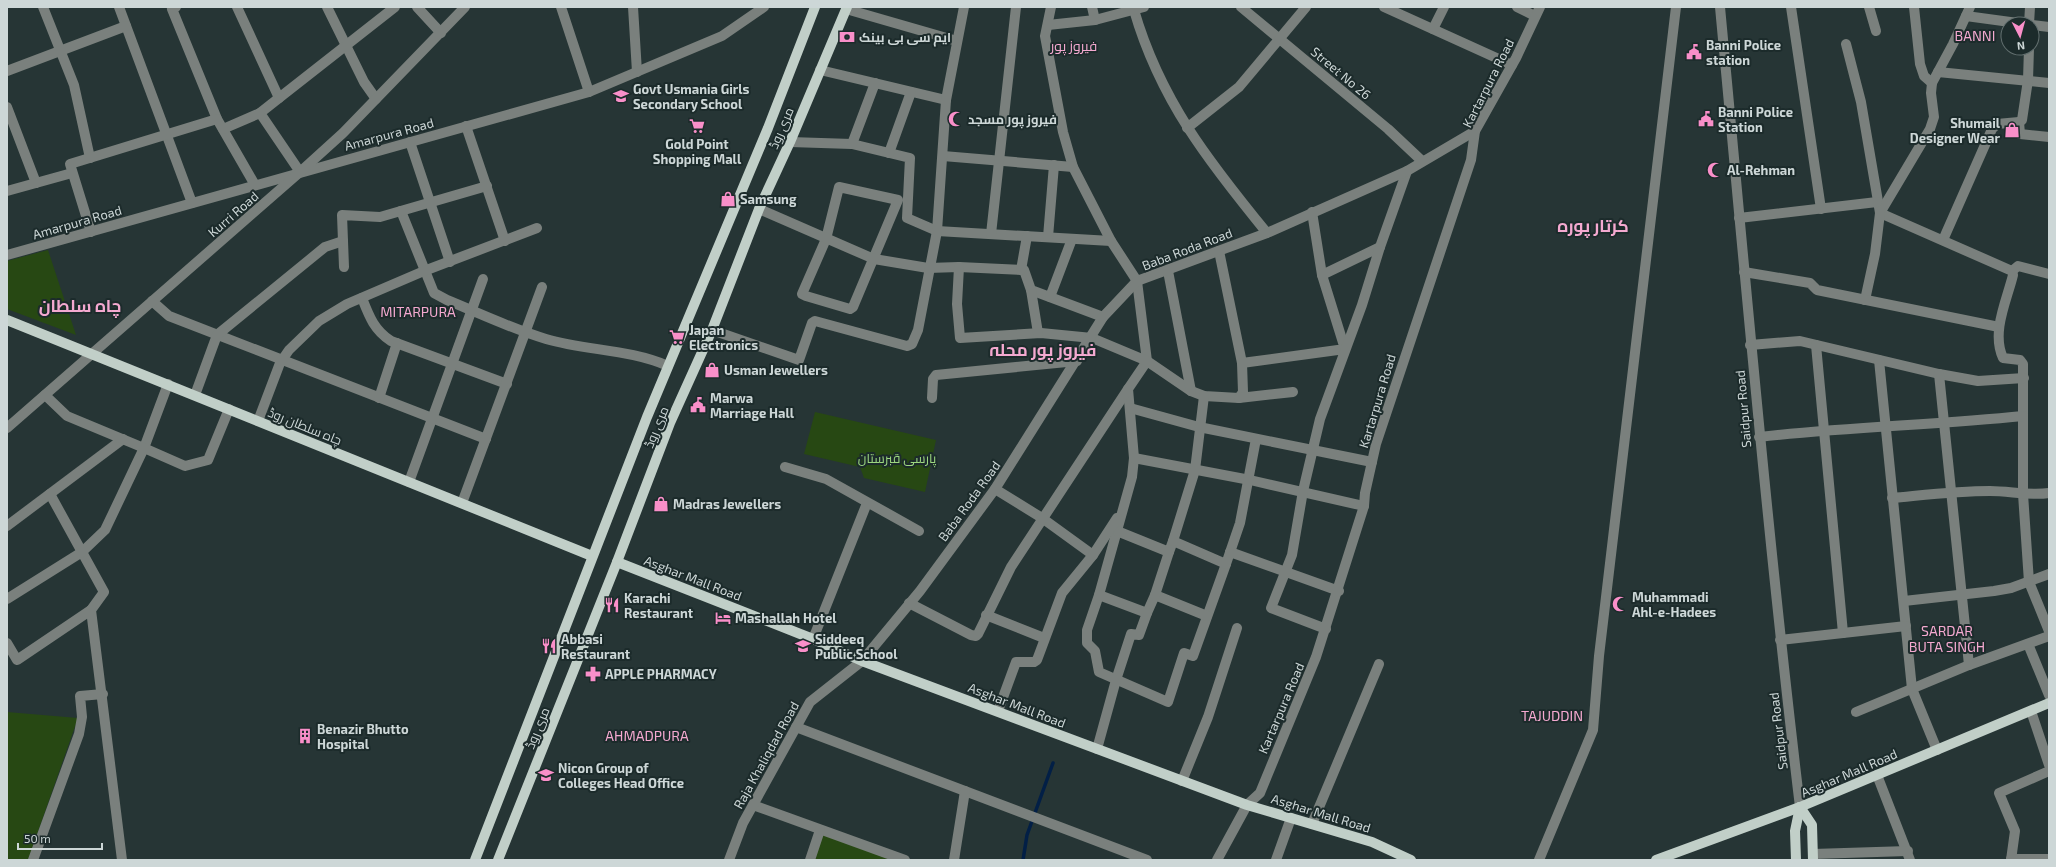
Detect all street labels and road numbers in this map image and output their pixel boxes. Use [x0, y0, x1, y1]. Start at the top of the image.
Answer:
street label: Kartarpura Road [1459, 36, 1517, 130]
street label: Street No 26 [1308, 43, 1374, 103]
street label: مری روڈ [765, 105, 797, 151]
street label: Amarpura Road [343, 114, 435, 154]
street label: Kurri Road [205, 188, 261, 240]
street label: Amarpura Road [31, 202, 123, 242]
street label: Baba Roda Road [1140, 224, 1234, 274]
street label: Kartarpura Road [1355, 352, 1399, 450]
street label: Saidpur Road [1732, 370, 1754, 448]
street label: چاہ سلطان روڈ [265, 404, 344, 450]
street label: مری روڈ [640, 404, 672, 450]
street label: Baba Roda Road [934, 458, 1004, 544]
street label: Asghar Mall Road [642, 552, 744, 604]
street label: Kartarpura Road [1255, 660, 1307, 756]
street label: Asghar Mall Road [966, 679, 1068, 731]
street label: Saidpur Road [1765, 691, 1791, 771]
street label: Raja Khaliqdad Road [730, 699, 802, 811]
street label: مری روڈ [521, 705, 553, 751]
street label: Asghar Mall Road [1798, 745, 1900, 801]
street label: Asghar Mall Road [1269, 790, 1373, 836]

